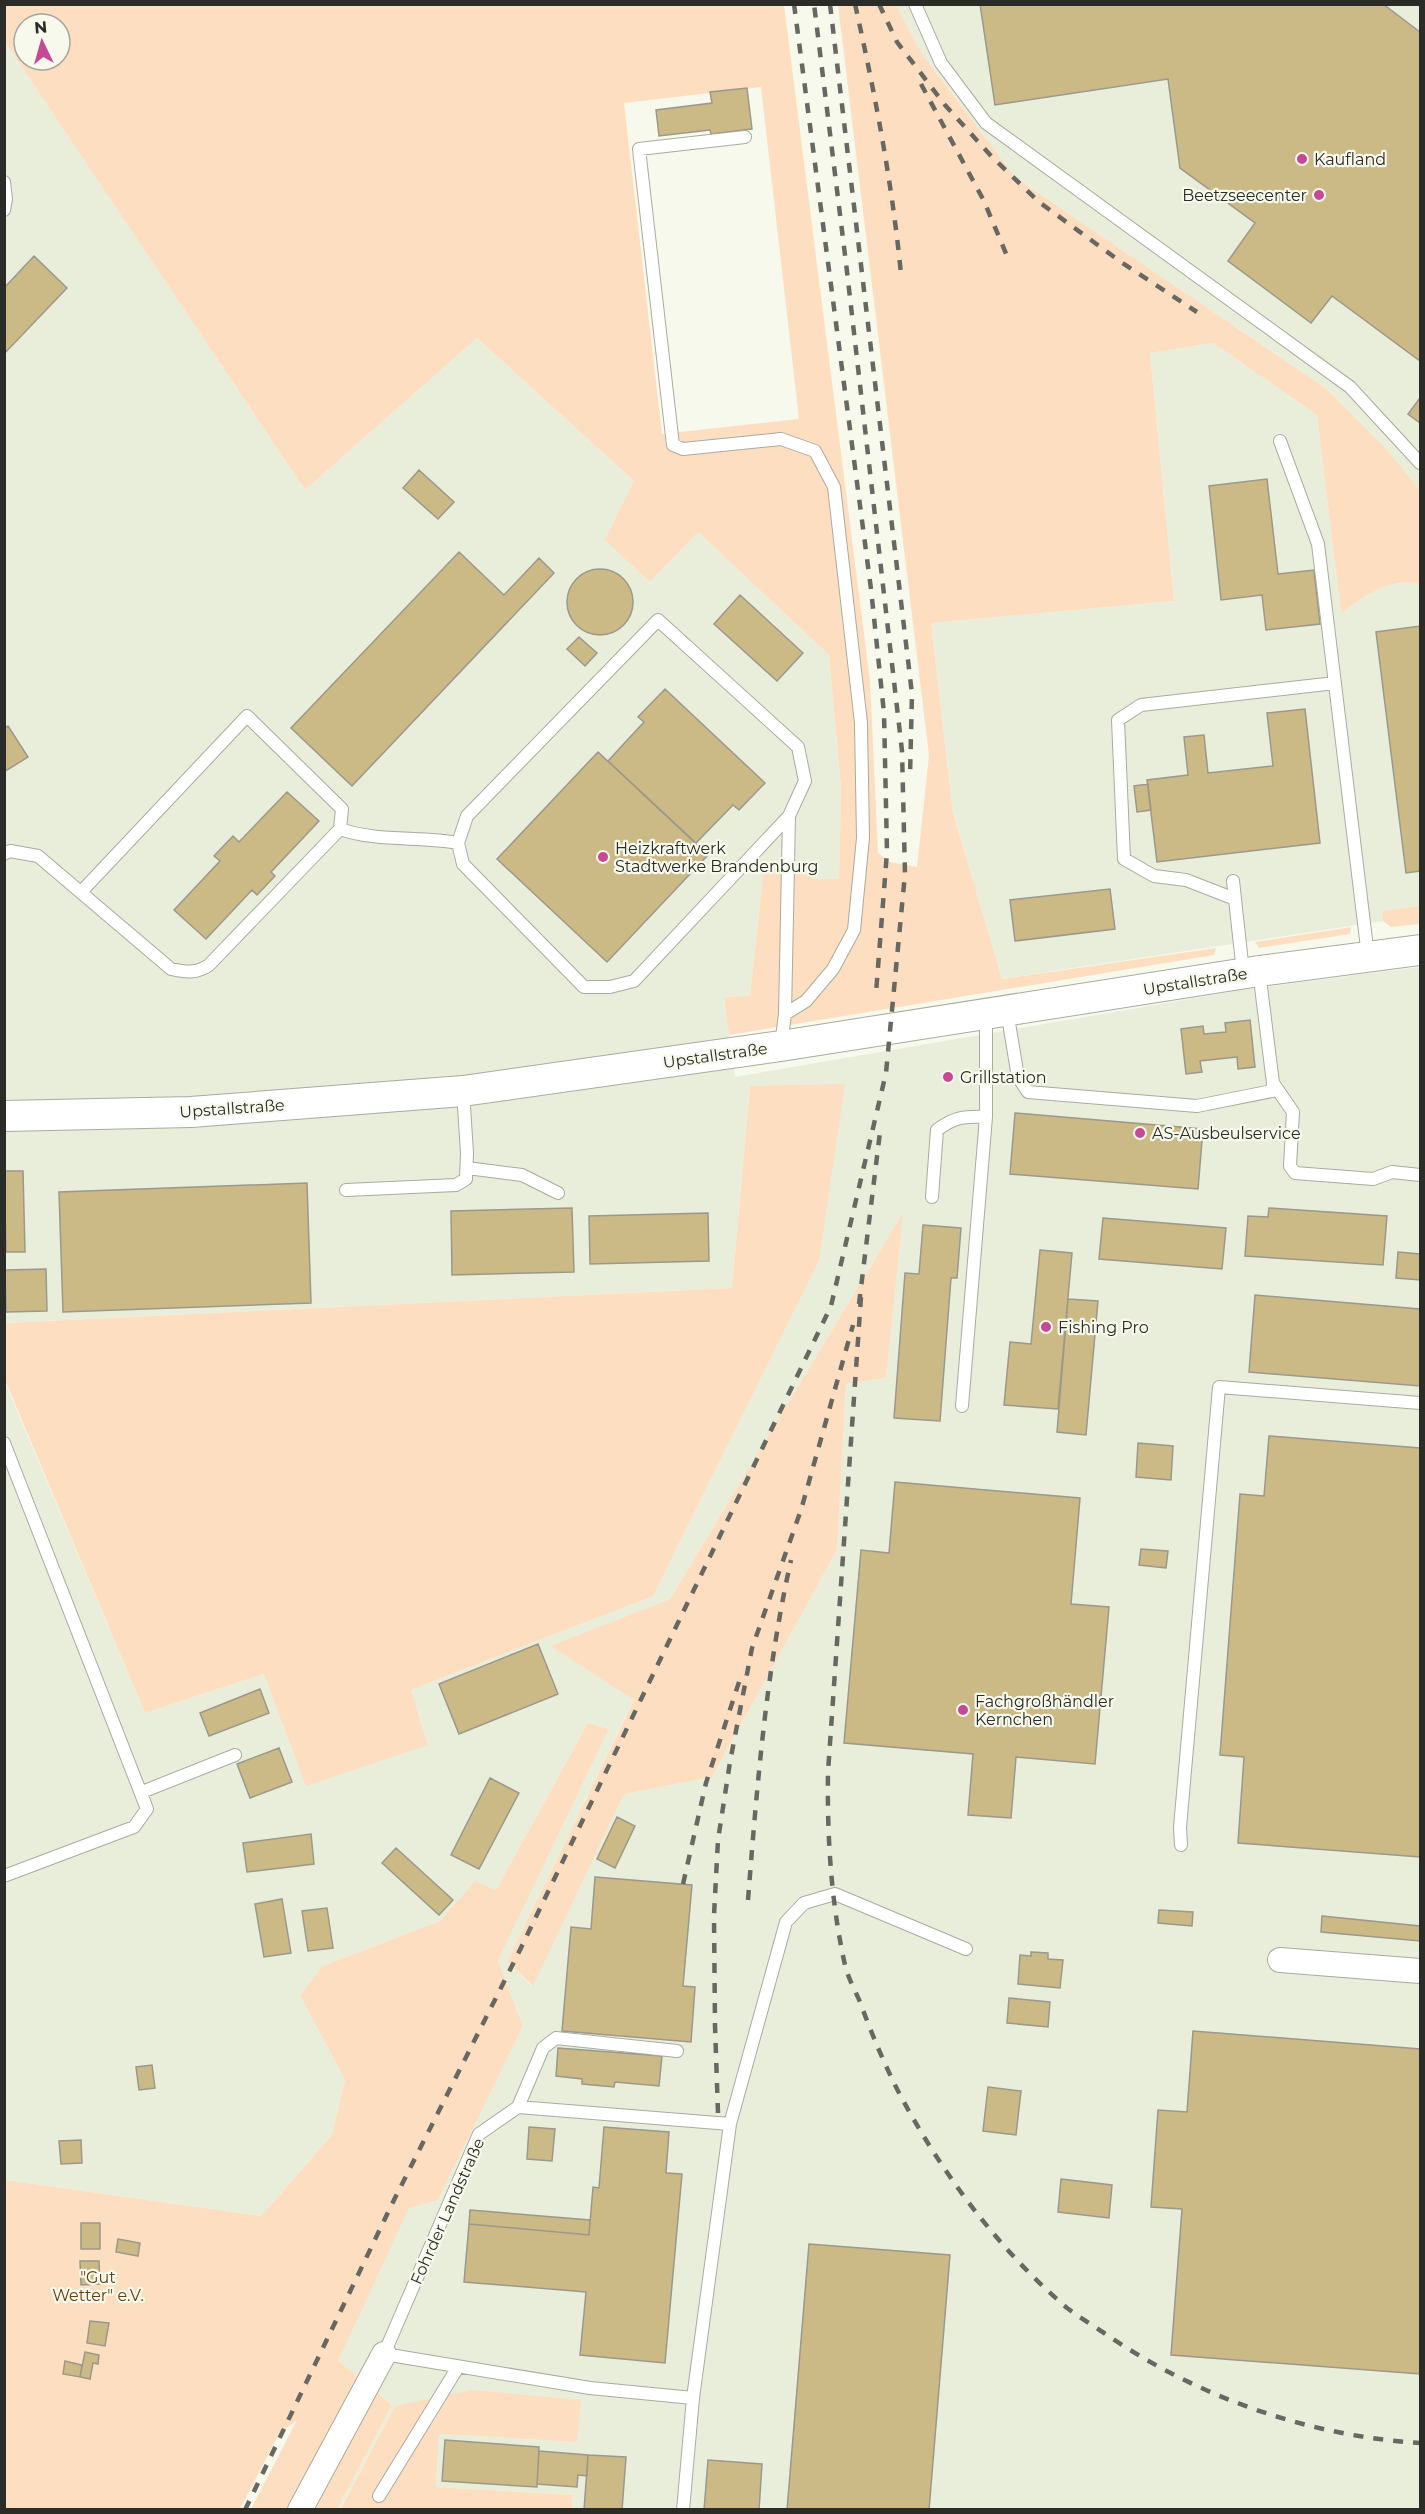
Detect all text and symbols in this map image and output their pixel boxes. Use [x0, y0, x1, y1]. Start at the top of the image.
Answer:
north arrow [12, 12, 72, 72]
text: N [33, 18, 48, 38]
place label: Kaufland [1314, 150, 1386, 169]
marker: Kaufland [1295, 152, 1309, 166]
place label: Beetzseecenter [1182, 186, 1307, 205]
marker: Beetzseecenter [1312, 188, 1326, 202]
place label: Heizkraftwerk Stadtwerke Brandenburg [615, 839, 819, 876]
marker: Heizkraftwerk Stadtwerke Brandenburg [596, 850, 610, 864]
street label: Upstallstraße [1142, 964, 1249, 999]
street label: Upstallstraße [662, 1039, 769, 1072]
place label: Grillstation [960, 1068, 1047, 1087]
marker: Grillstation [941, 1070, 955, 1084]
street label: Upstallstraße [179, 1095, 285, 1122]
place label: AS-Ausbeulservice [1152, 1124, 1301, 1143]
marker: AS-Ausbeulservice [1133, 1126, 1147, 1140]
place label: Fishing Pro [1058, 1318, 1149, 1337]
marker: Fishing Pro [1039, 1320, 1053, 1334]
place label: Fachgroßhändler Kernchen [975, 1692, 1114, 1729]
marker: Fachgroßhändler Kernchen [956, 1703, 970, 1717]
street label: Fohrder Landstraße [407, 2135, 488, 2287]
park label: "Gut Wetter" e.V. [52, 2268, 144, 2305]

